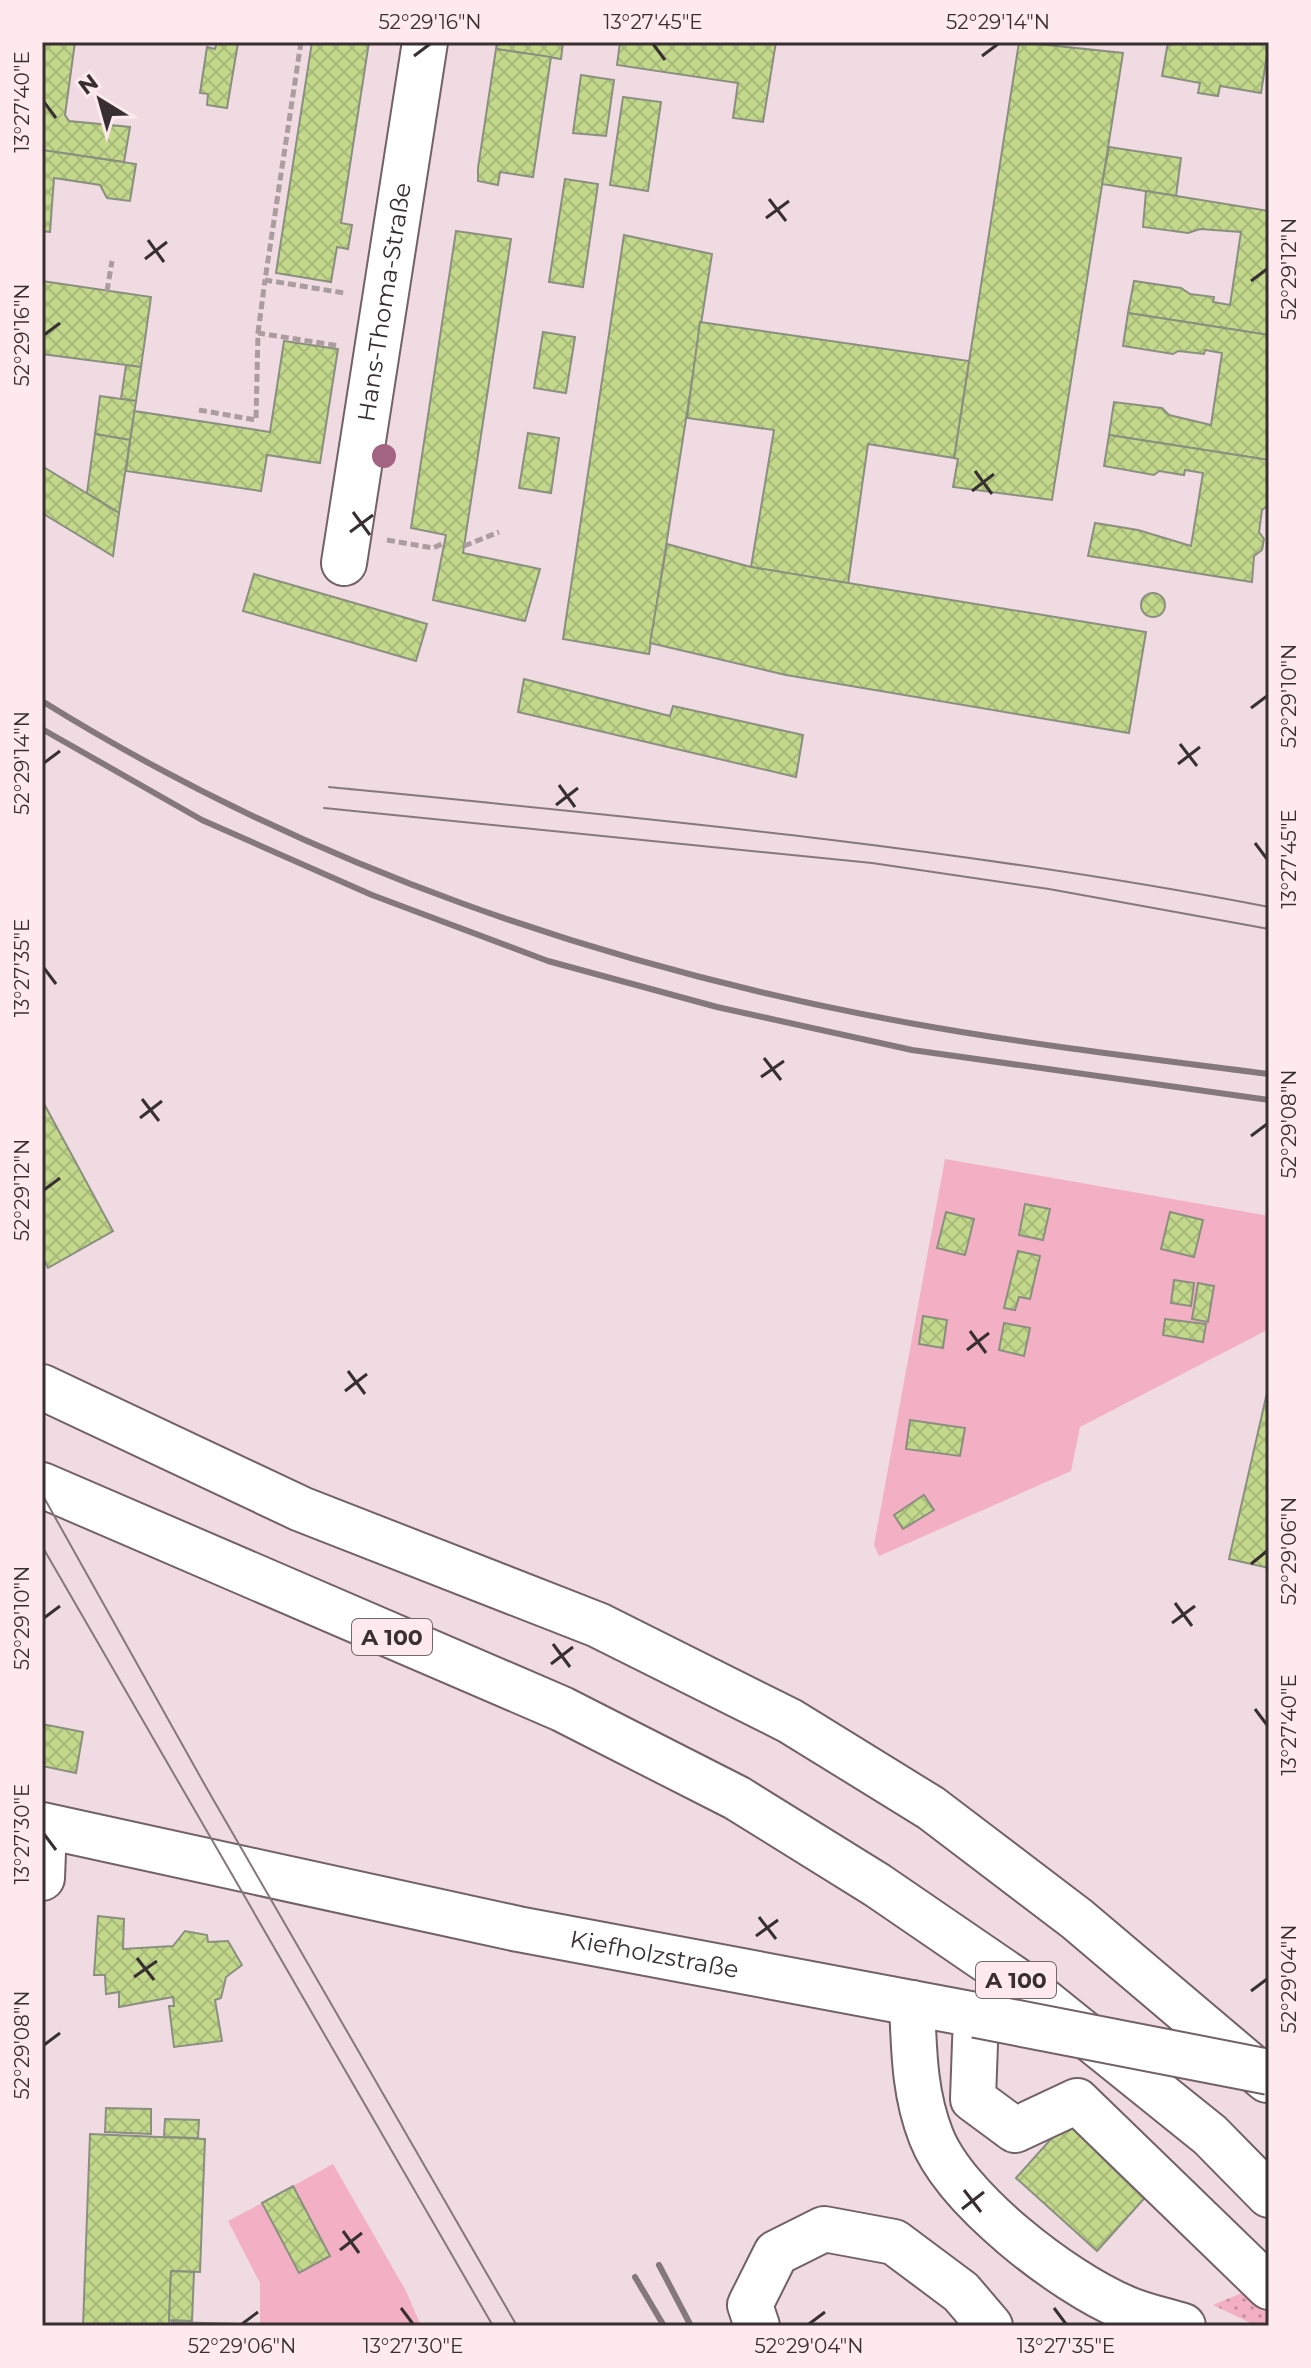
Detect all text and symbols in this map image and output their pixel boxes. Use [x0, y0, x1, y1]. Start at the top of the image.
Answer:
text: 52°29'16"N [378, 10, 482, 34]
text: 13°27'45"E [603, 10, 703, 34]
text: 52°29'14"N [946, 10, 1050, 34]
text: 13°27'40"E [10, 51, 34, 153]
north arrow [60, 60, 140, 140]
text: N [73, 68, 103, 101]
street label: Hans-Thoma-Straße [351, 181, 417, 424]
text: 52°29'12"N [1277, 218, 1301, 320]
text: 52°29'16"N [10, 283, 34, 387]
text: 52°29'10"N [1277, 644, 1301, 748]
text: 52°29'14"N [10, 711, 34, 815]
text: 13°27'45"E [1277, 809, 1301, 909]
text: 13°27'35"E [10, 919, 34, 1017]
text: 52°29'08"N [1277, 1069, 1301, 1179]
text: 52°29'12"N [10, 1139, 34, 1241]
text: 52°29'06"N [1277, 1497, 1301, 1605]
text: 52°29'10"N [10, 1566, 34, 1670]
road number: A 100 [352, 1619, 432, 1655]
text: 13°27'40"E [1277, 1674, 1301, 1776]
text: 13°27'30"E [10, 1784, 34, 1884]
street label: Kiefholzstraße [568, 1924, 741, 1984]
text: 52°29'04"N [1277, 1924, 1301, 2034]
road number: A 100 [976, 1962, 1056, 1998]
text: 52°29'08"N [10, 1990, 34, 2100]
text: 52°29'06"N [188, 2334, 296, 2358]
text: 13°27'30"E [363, 2334, 463, 2358]
text: 52°29'04"N [754, 2334, 864, 2358]
text: 13°27'35"E [1017, 2334, 1115, 2358]

